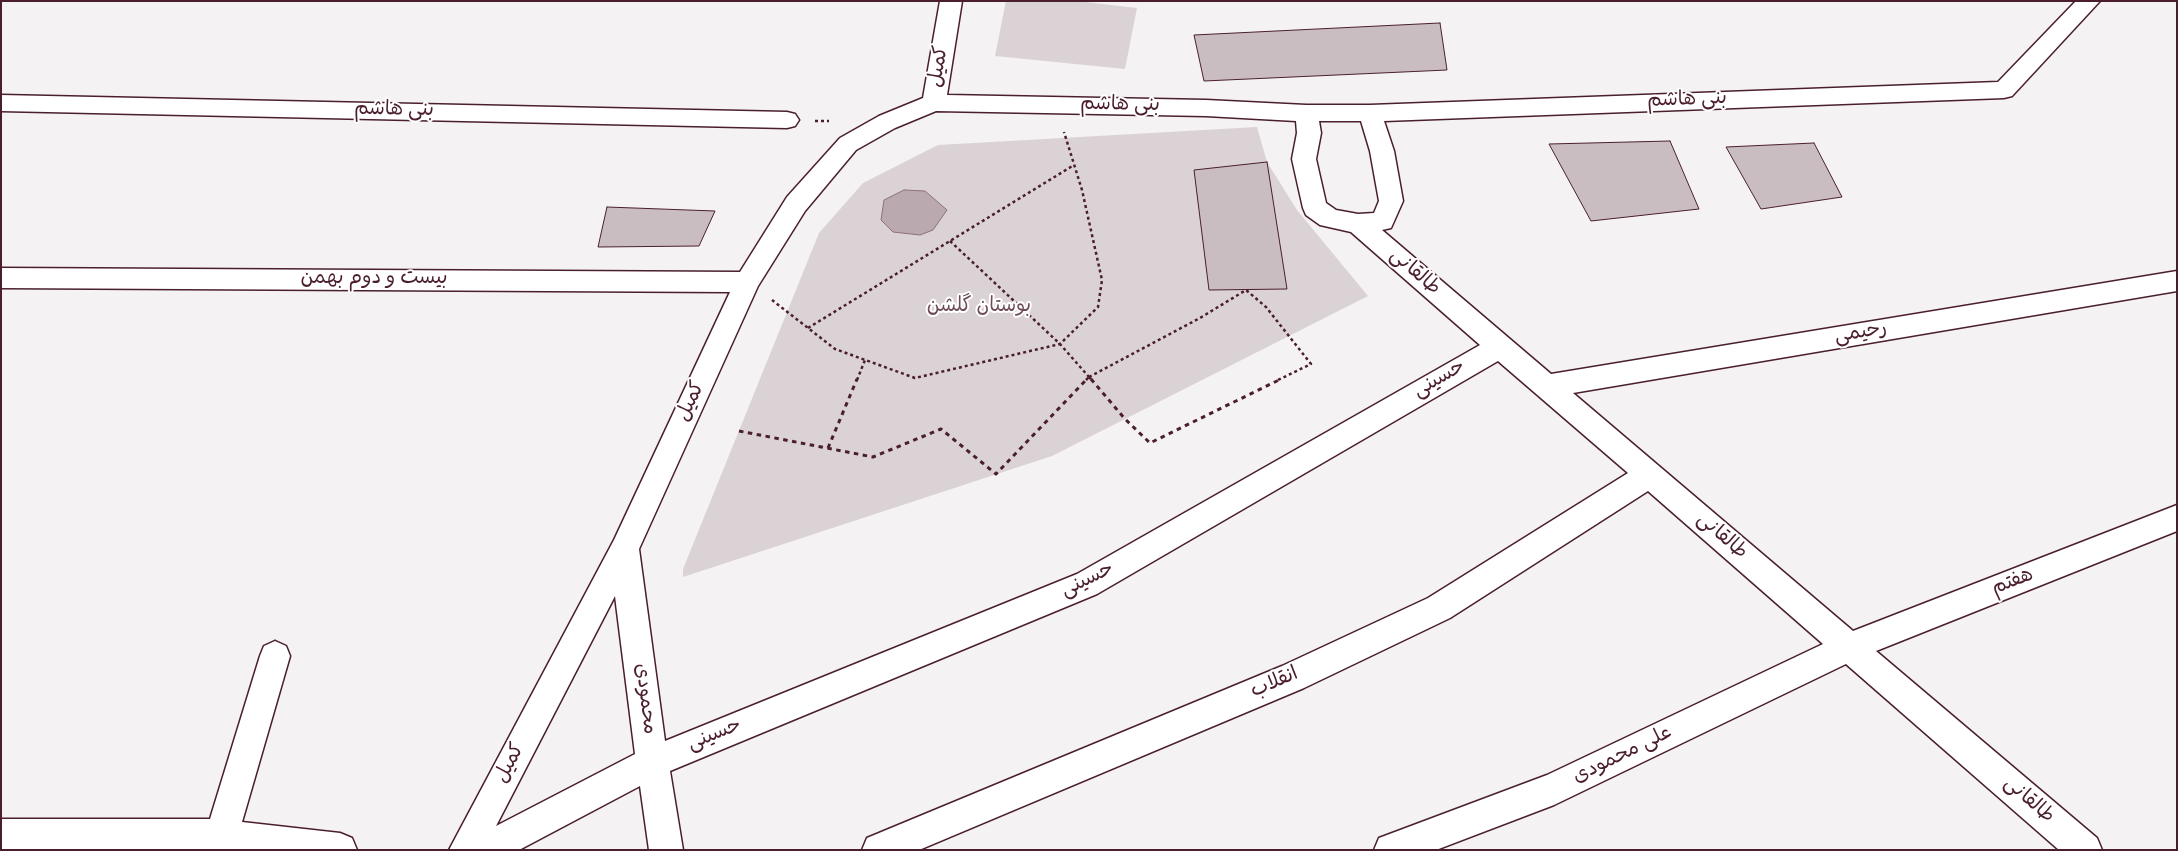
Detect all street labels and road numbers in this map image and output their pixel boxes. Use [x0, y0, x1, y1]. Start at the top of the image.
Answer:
street label: کمیل [925, 44, 955, 90]
street label: بنی هاشم [1647, 88, 1727, 114]
street label: بنی هاشم [1080, 93, 1160, 119]
street label: بنی هاشم [354, 98, 434, 124]
street label: طالقانی [1384, 244, 1444, 302]
street label: بیست و دوم بهمن [300, 268, 448, 292]
street label: رحیمی [1833, 318, 1889, 350]
street label: حسینی [1410, 356, 1470, 404]
street label: کمیل [672, 378, 712, 426]
street label: طالقانی [1691, 508, 1751, 566]
street label: حسینی [1058, 558, 1118, 604]
street label: هفتم [1989, 564, 2037, 602]
street label: محمودی [628, 662, 660, 736]
street label: انقلاب [1248, 663, 1302, 705]
street label: حسینی [684, 714, 746, 758]
street label: علی محمودی [1570, 722, 1676, 790]
street label: کمیل [491, 740, 531, 788]
street label: طالقانی [1998, 772, 2058, 830]

